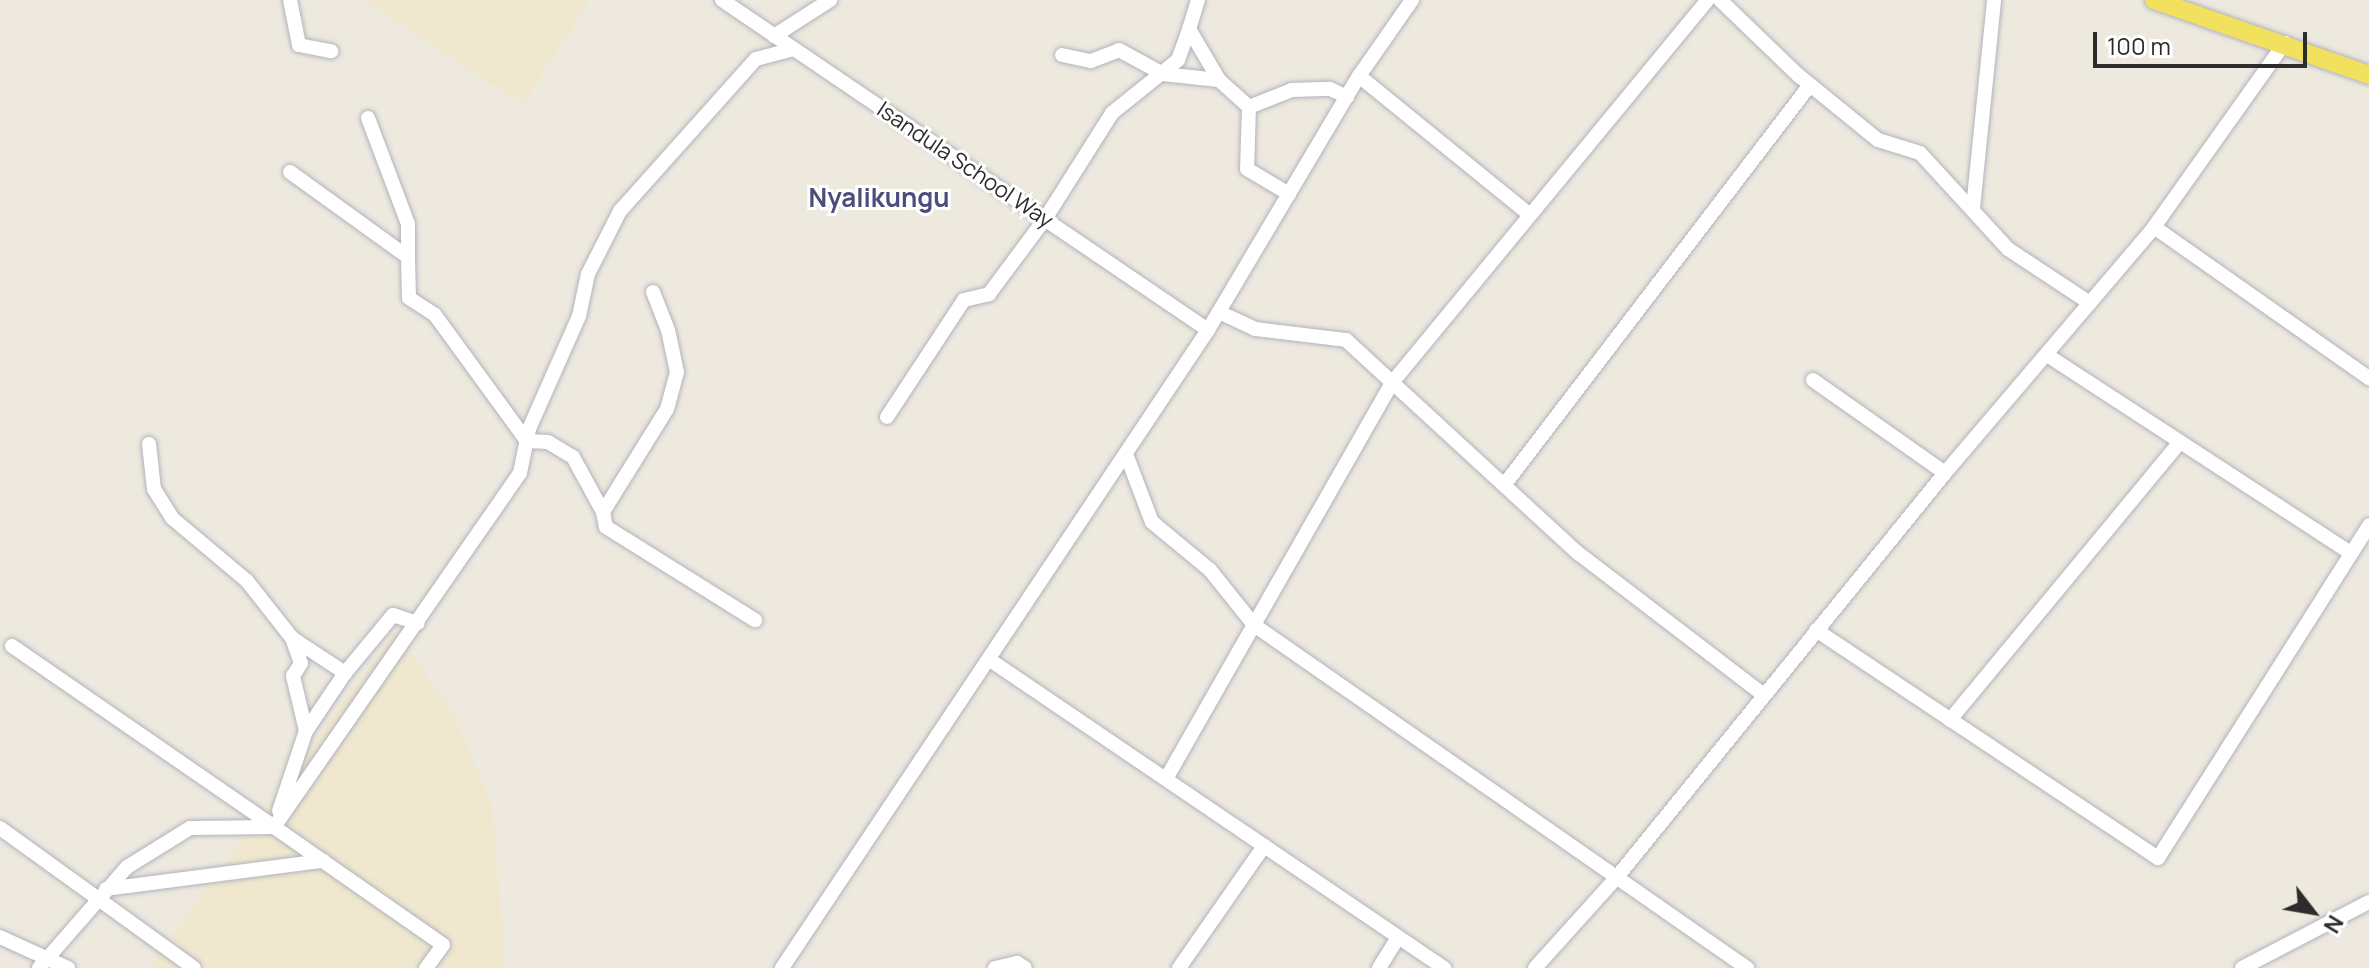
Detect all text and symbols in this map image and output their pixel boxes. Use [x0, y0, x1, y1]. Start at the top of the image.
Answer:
scale bar [2097, 16, 2311, 66]
text: 100 m [2107, 29, 2171, 62]
street label: Isandula School Way [872, 96, 1058, 234]
district label: Nyalikungu [808, 182, 950, 214]
north arrow [2273, 872, 2353, 952]
text: N [2317, 910, 2351, 939]

